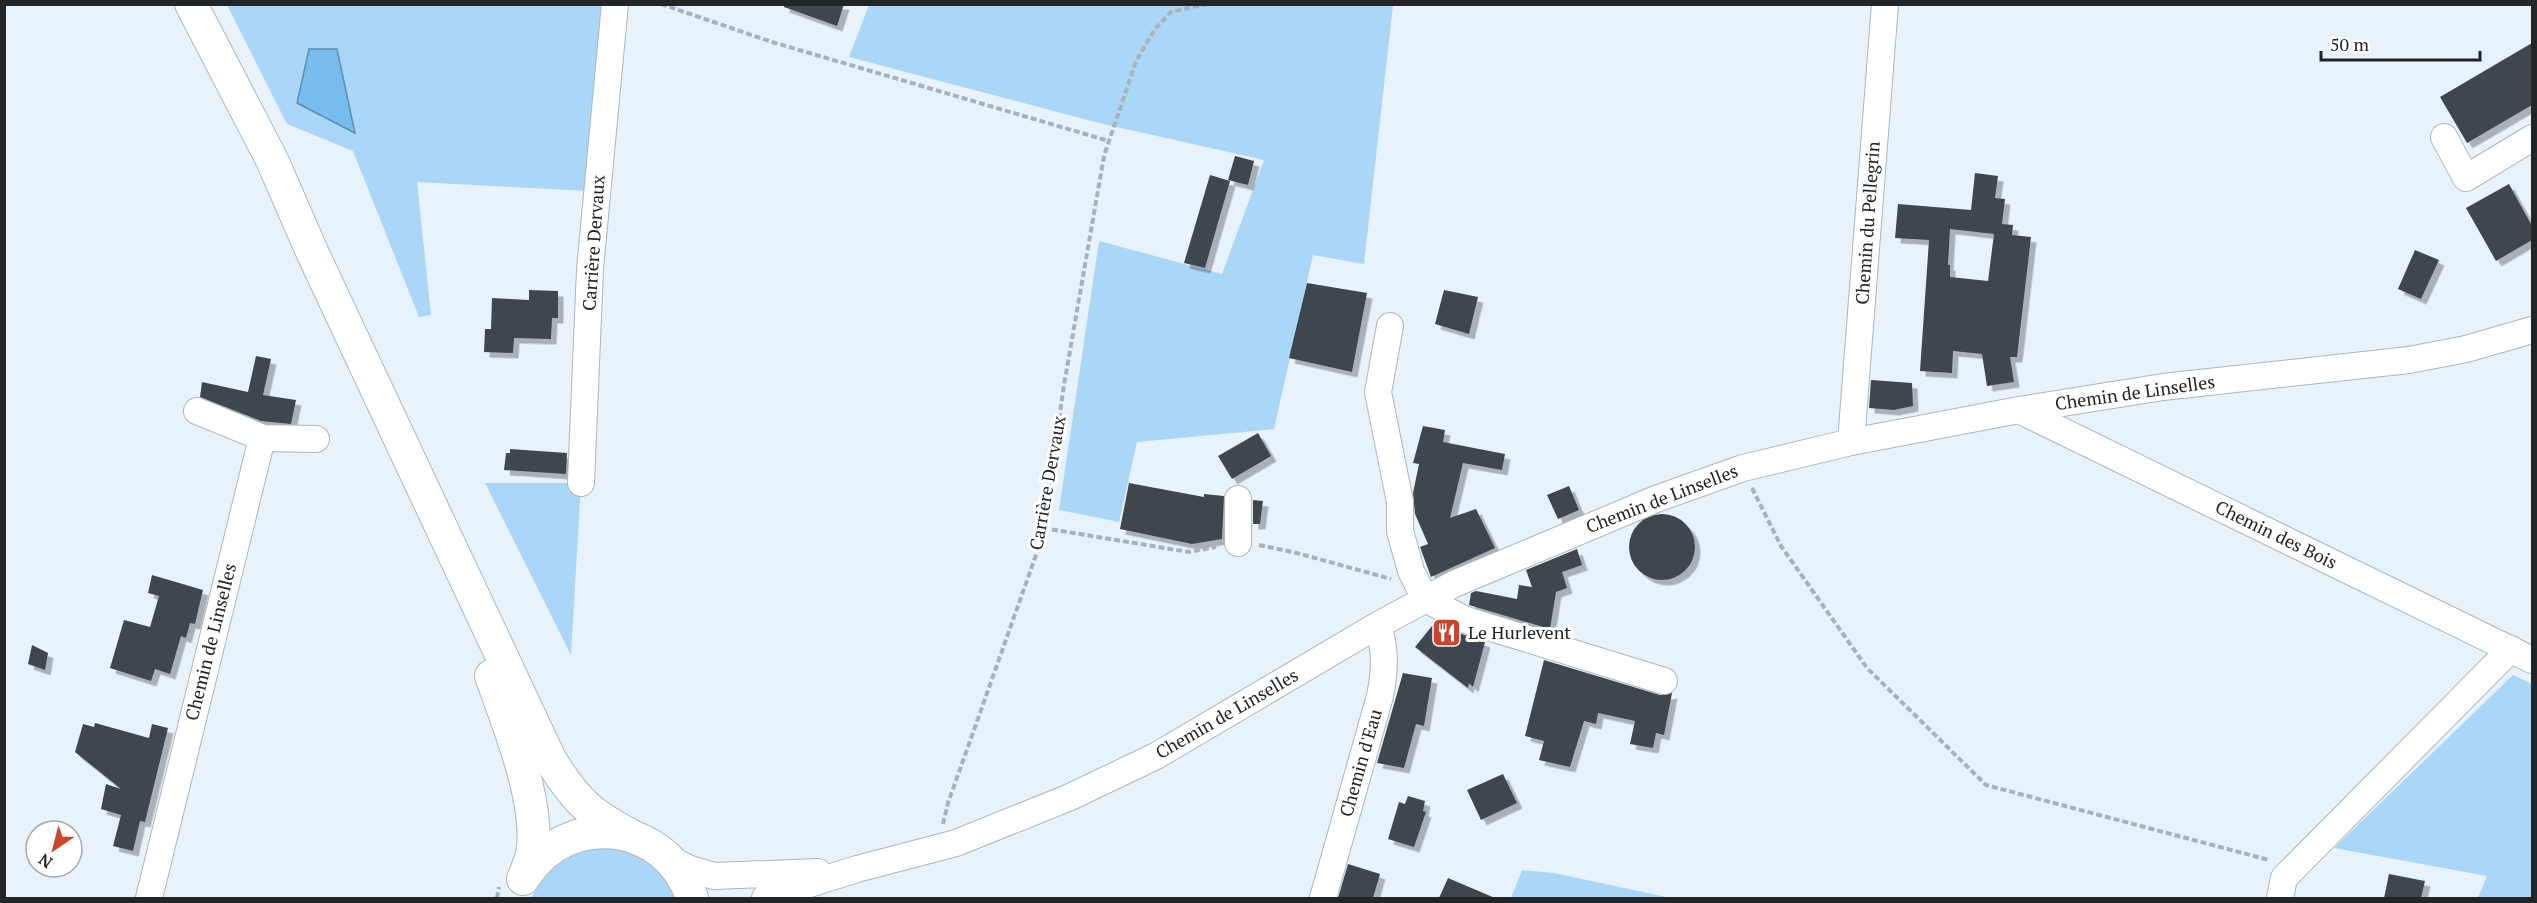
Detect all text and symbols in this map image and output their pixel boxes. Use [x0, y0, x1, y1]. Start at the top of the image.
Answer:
scale bar [2321, 24, 2480, 62]
text: 50 m [2330, 32, 2370, 56]
street label: Chemin du Pellegrin [1849, 140, 1885, 305]
street label: Carrière Dervaux [576, 173, 610, 312]
street label: Chemin de Linselles [2053, 369, 2216, 415]
street label: Carrière Dervaux [1023, 413, 1071, 552]
street label: Chemin de Linselles [1582, 458, 1741, 538]
street label: Chemin des Bois [2212, 494, 2341, 574]
street label: Chemin de Linselles [179, 561, 241, 723]
restaurant icon: Le Hurlevent [1431, 617, 1463, 649]
place label: Le Hurlevent [1468, 620, 1571, 644]
street label: Chemin de Linselles [1151, 662, 1302, 764]
street label: Chemin d'Eau [1333, 706, 1387, 819]
north arrow [24, 819, 84, 879]
text: N [34, 849, 57, 874]

